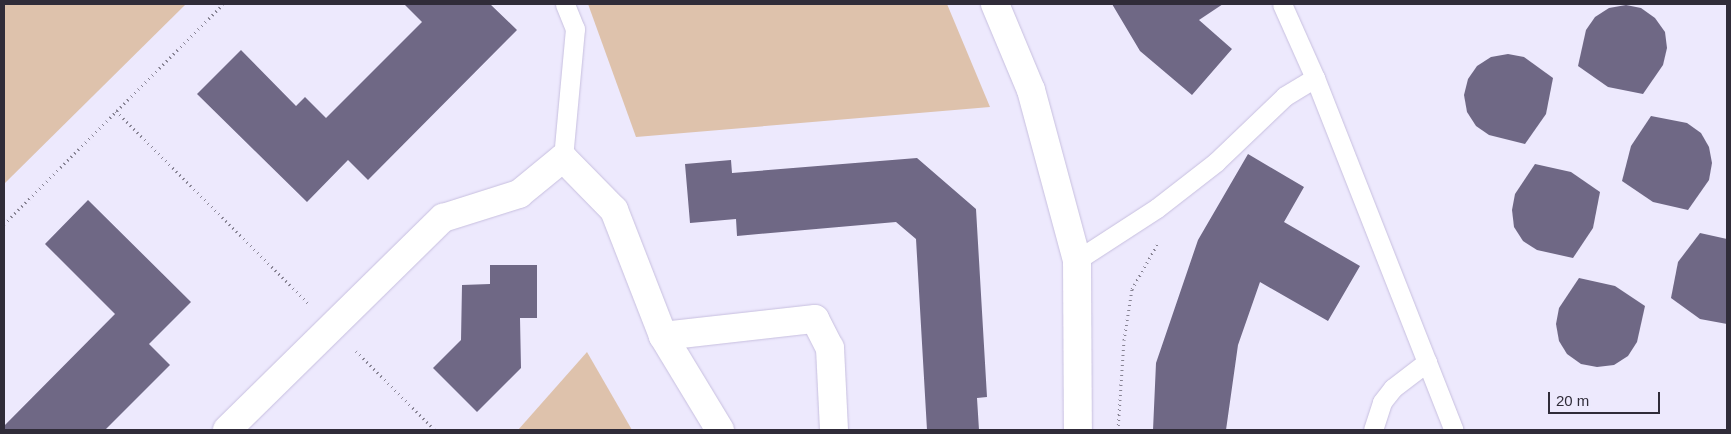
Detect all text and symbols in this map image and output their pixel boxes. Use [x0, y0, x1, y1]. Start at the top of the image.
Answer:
scale bar [1551, 382, 1664, 414]
text: 20 m [1556, 392, 1589, 409]

